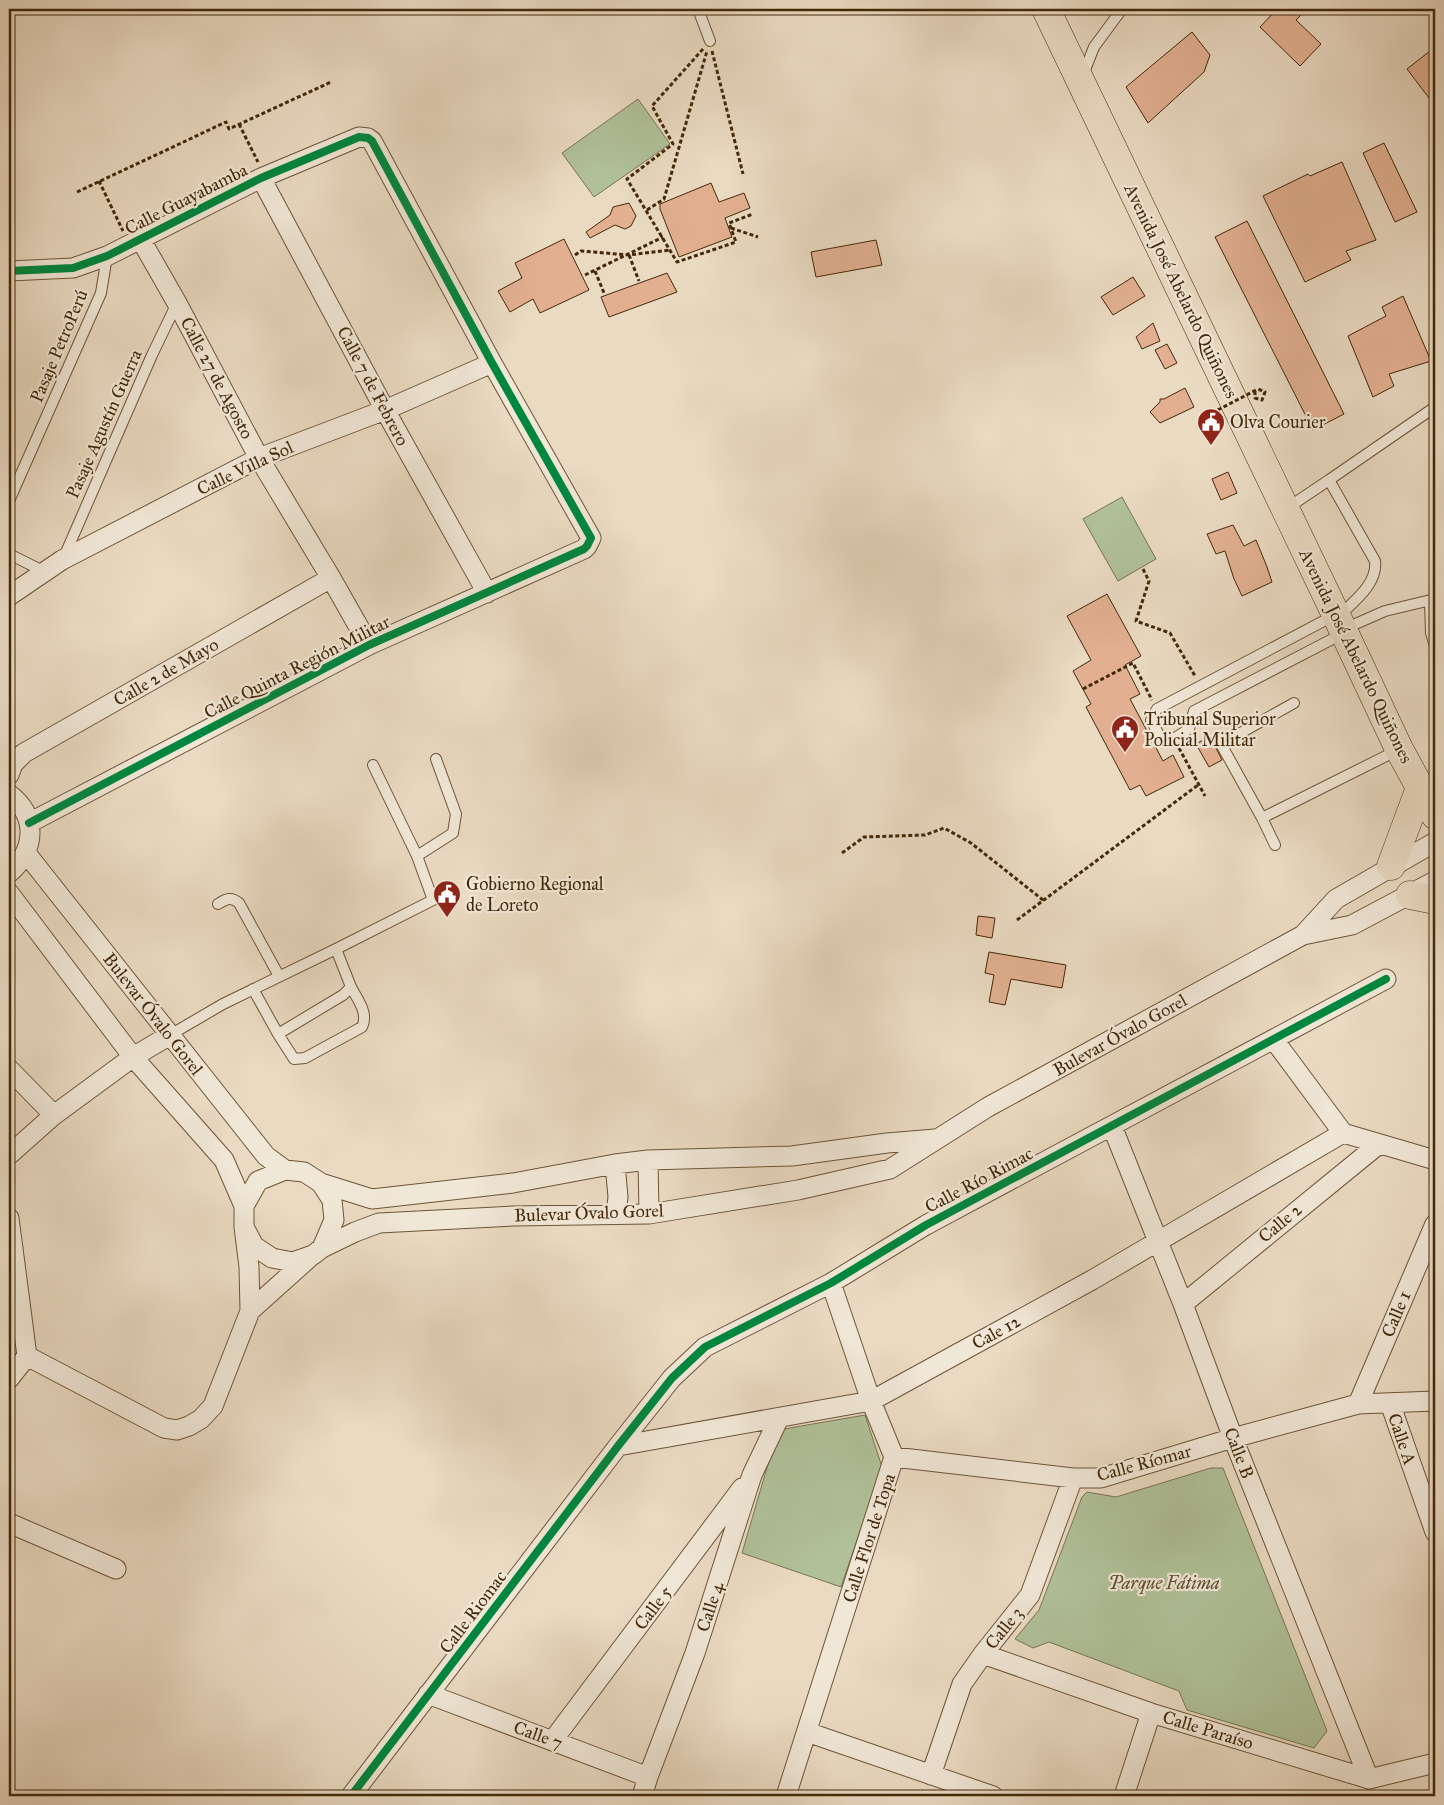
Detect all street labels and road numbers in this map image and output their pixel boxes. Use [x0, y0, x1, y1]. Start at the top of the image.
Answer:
street label: Calle Guayabamba [121, 158, 251, 239]
street label: Avenida José Abelardo Quiñones [1118, 179, 1243, 402]
street label: Pasaje PetroPerú [25, 286, 93, 406]
street label: Calle 27 de Agosto [175, 313, 258, 443]
street label: Calle 7 de Febrero [332, 322, 414, 450]
street label: Pasaje Agustín Guerra [61, 346, 148, 502]
street label: Calle Villa Sol [193, 436, 297, 500]
street label: Avenida José Abelardo Quiñones [1293, 544, 1418, 767]
street label: Calle Quinta Región Militar [200, 610, 394, 724]
street label: Calle 2 de Mayo [110, 633, 222, 711]
street label: Bulevar Óvalo Gorel [98, 947, 209, 1080]
street label: Bulevar Óvalo Gorel [1048, 987, 1191, 1081]
street label: Calle Río Rimac [921, 1142, 1037, 1218]
street label: Bulevar Óvalo Gorel [514, 1197, 664, 1227]
street label: Calle 2 [1254, 1198, 1306, 1247]
street label: Calle 1 [1376, 1288, 1416, 1340]
street label: Cale 12 [968, 1310, 1024, 1354]
street label: Calle A [1383, 1410, 1421, 1468]
street label: Calle B [1219, 1424, 1259, 1482]
street label: Calle Ríomar [1094, 1440, 1194, 1486]
street label: Calle Flor de Topa [838, 1470, 900, 1605]
street label: Calle Riomac [435, 1566, 511, 1658]
street label: Calle 4 [692, 1578, 729, 1635]
street label: Calle 5 [629, 1581, 677, 1634]
street label: Calle 3 [980, 1602, 1028, 1654]
street label: Calle Paraíso [1160, 1706, 1256, 1754]
street label: Calle 7 [510, 1716, 566, 1754]

